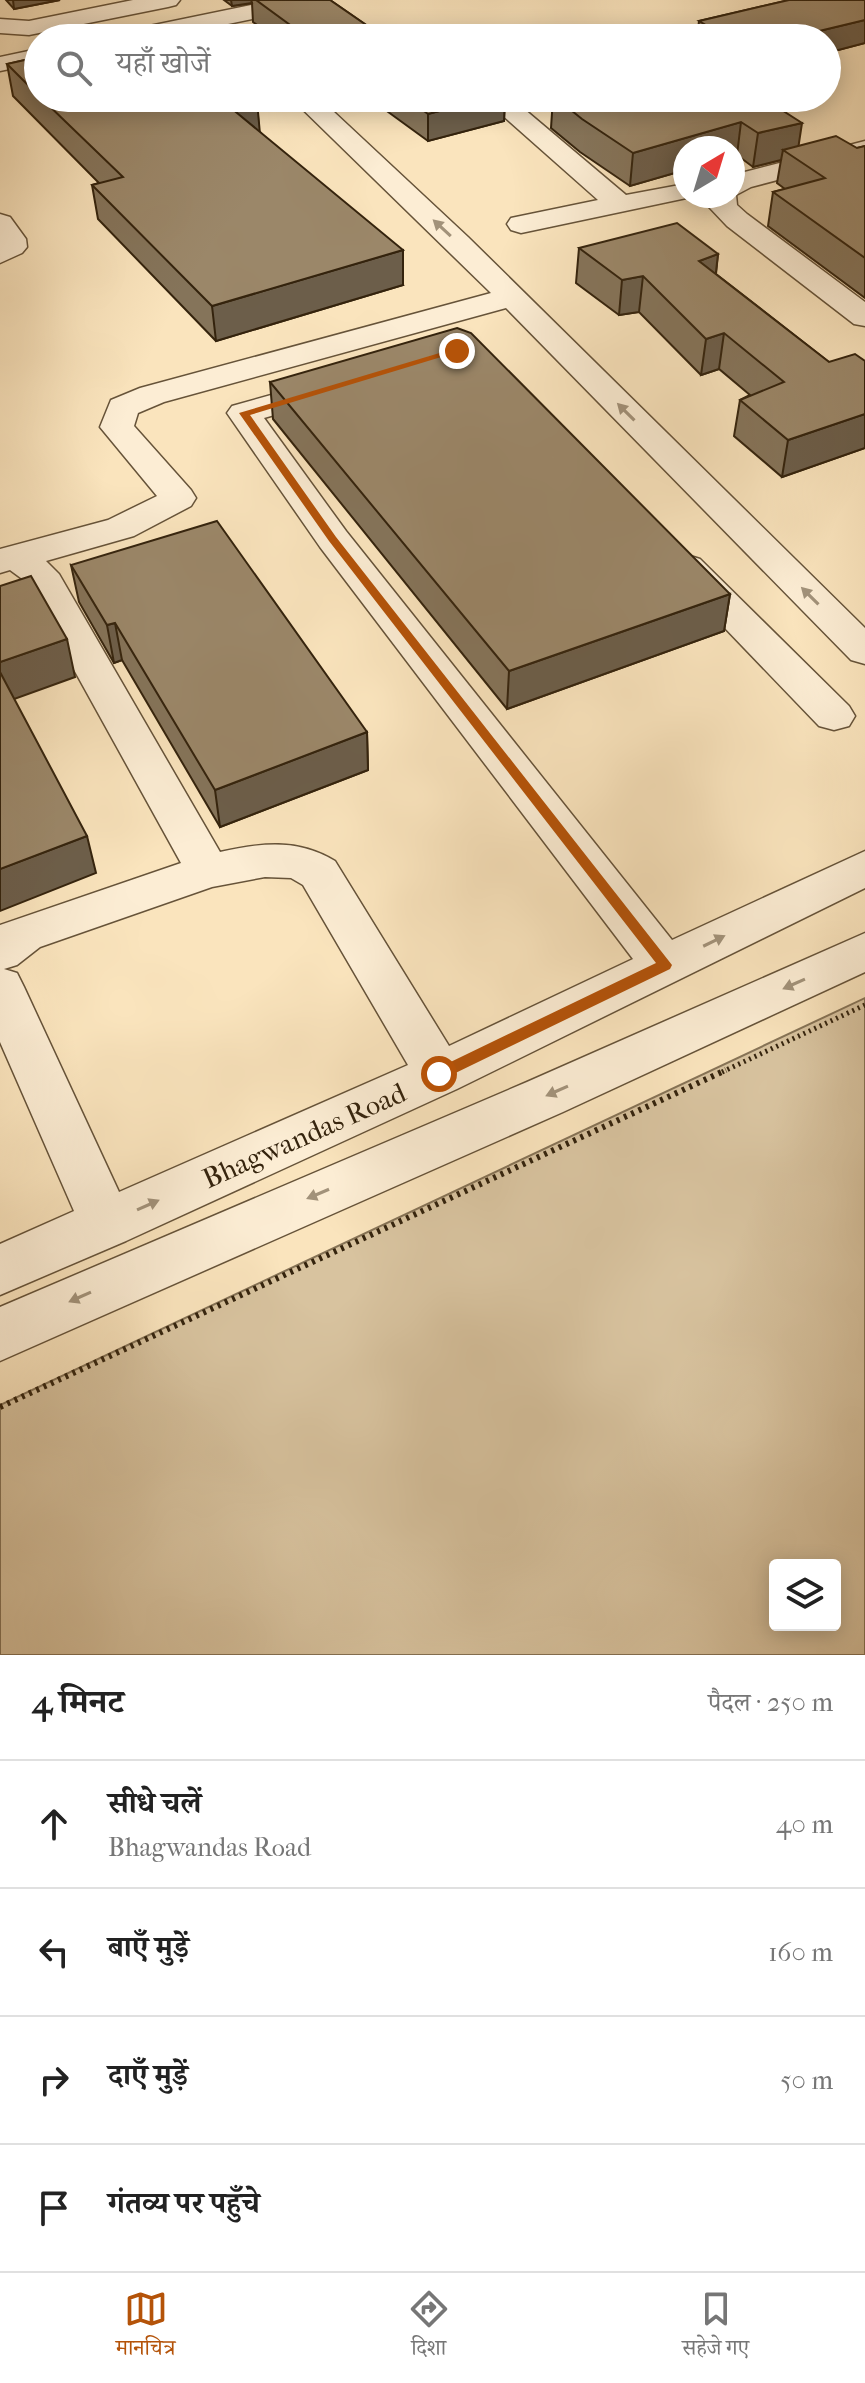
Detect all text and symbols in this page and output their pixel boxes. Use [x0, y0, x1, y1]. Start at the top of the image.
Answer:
search box [24, 24, 841, 112]
icon: search [52, 46, 96, 90]
text: यहाँ खोजें [116, 46, 210, 81]
north arrow [673, 136, 745, 208]
one-way arrow [433, 220, 452, 238]
route end [439, 333, 475, 369]
one-way arrow [617, 403, 636, 422]
one-way arrow [801, 587, 820, 606]
one-way arrow [702, 934, 725, 948]
one-way arrow [782, 977, 806, 990]
route start [421, 1056, 457, 1092]
street label: Bhagwandas Road [198, 1076, 412, 1195]
one-way arrow [546, 1084, 569, 1098]
one-way arrow [307, 1187, 330, 1200]
one-way arrow [137, 1198, 160, 1212]
one-way arrow [68, 1291, 92, 1304]
map controls [769, 1559, 841, 1631]
button: layers [769, 1559, 841, 1631]
text: 4 मिनट [32, 1682, 124, 1722]
text: पैदल · 250 m [708, 1687, 833, 1718]
text: सीधे चलें [108, 1786, 201, 1821]
icon: ahead [32, 1802, 76, 1846]
text: 40 m [776, 1809, 833, 1840]
text: Bhagwandas Road [108, 1832, 311, 1863]
icon: left [32, 1930, 76, 1974]
text: बाएँ मुड़ें [108, 1930, 189, 1965]
text: 160 m [768, 1937, 833, 1968]
icon: right [32, 2058, 76, 2102]
text: दाएँ मुड़ें [108, 2058, 188, 2093]
text: 50 m [780, 2065, 833, 2096]
icon: arrive [32, 2186, 76, 2230]
text: गंतव्य पर पहुँचे [108, 2186, 260, 2221]
tab: मानचित्र [116, 2287, 175, 2369]
tab: दिशा [407, 2287, 451, 2369]
tab: सहेजे गए [682, 2287, 749, 2369]

